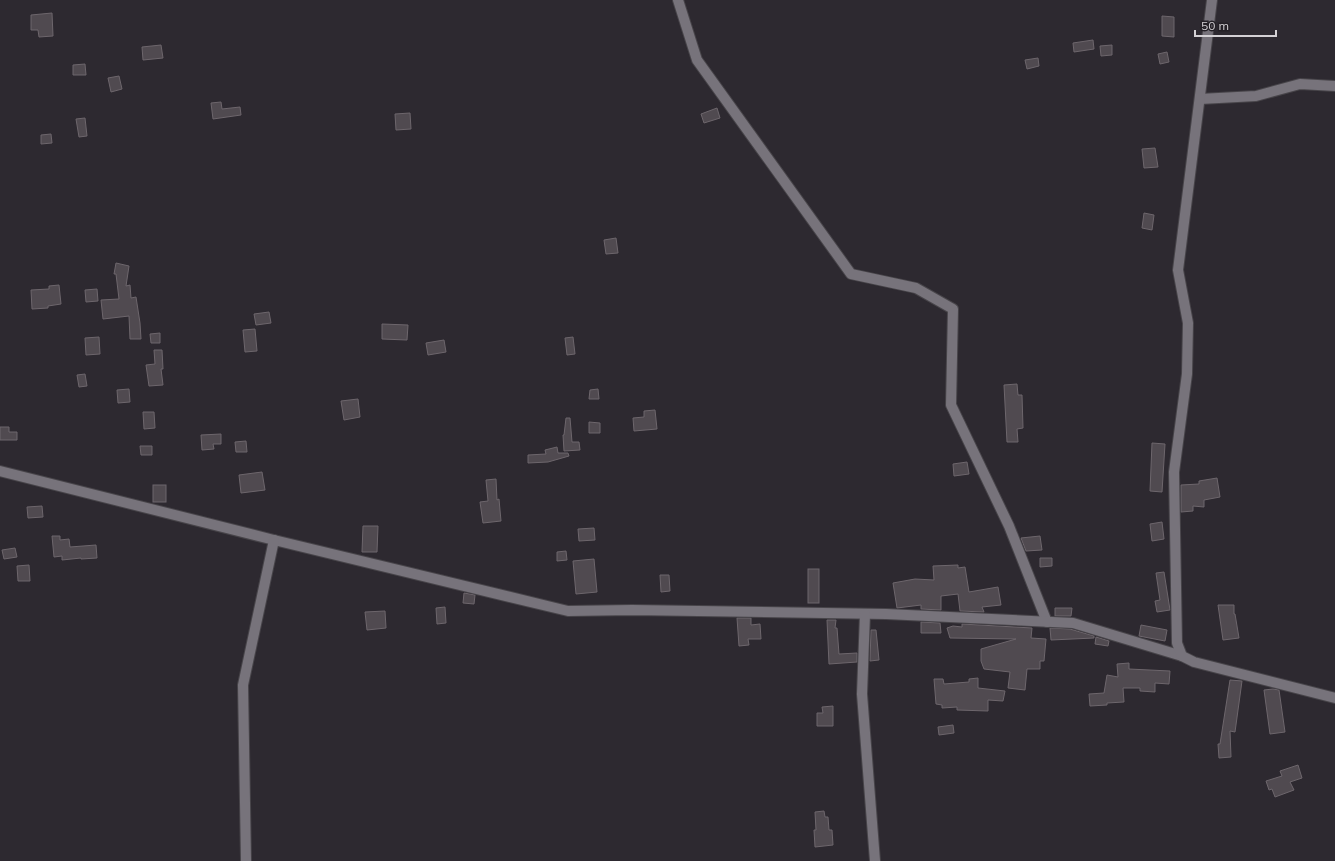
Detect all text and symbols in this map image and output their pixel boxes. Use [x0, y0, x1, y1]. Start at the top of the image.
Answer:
scale bar [1195, 12, 1276, 38]
text: 50 m [1201, 18, 1229, 33]

